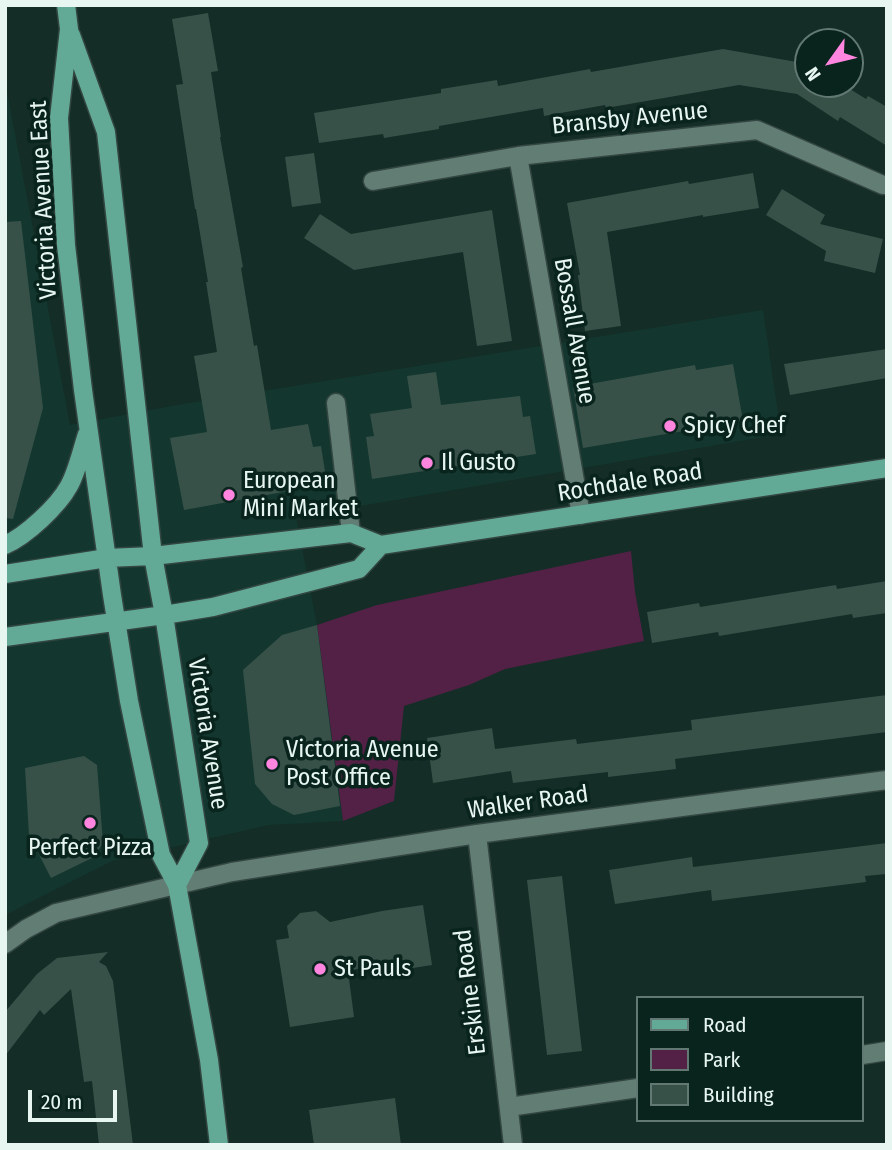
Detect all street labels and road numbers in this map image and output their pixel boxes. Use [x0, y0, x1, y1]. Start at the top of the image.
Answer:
street label: Bransby Avenue [551, 96, 709, 142]
street label: Victoria Avenue East [24, 100, 64, 300]
street label: Bossall Avenue [547, 256, 601, 406]
street label: Rochdale Road [556, 457, 704, 509]
street label: Victoria Avenue [181, 656, 233, 812]
street label: Walker Road [466, 780, 590, 826]
street label: Erskine Road [449, 928, 493, 1056]

